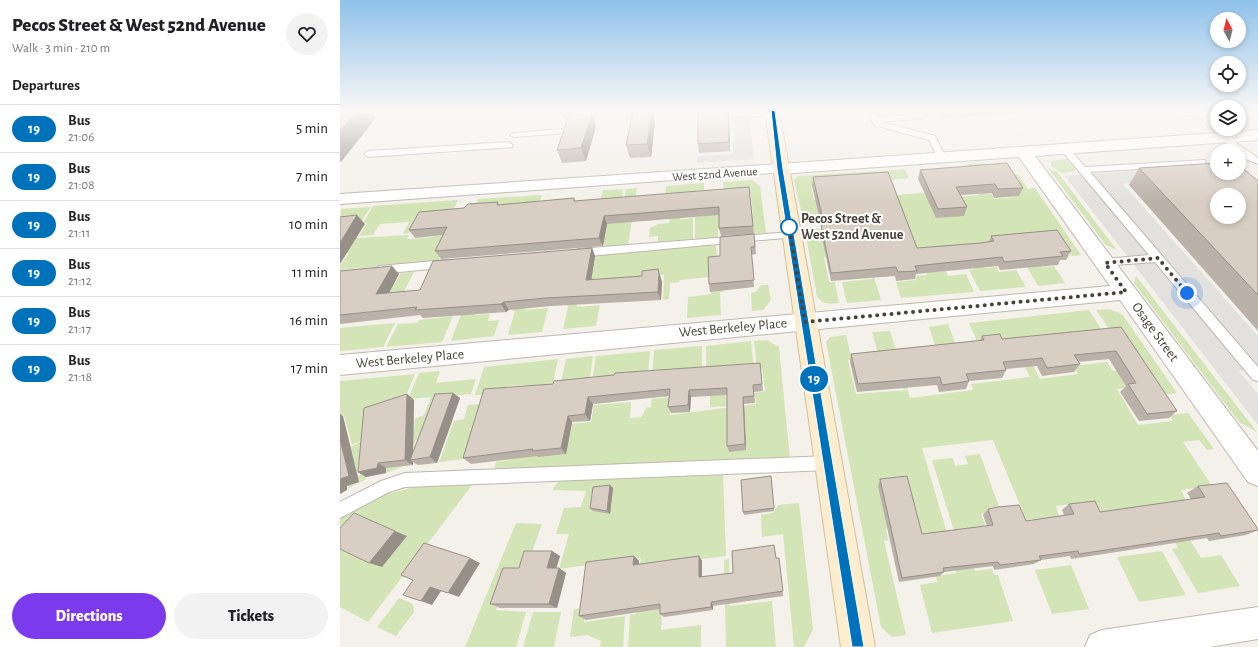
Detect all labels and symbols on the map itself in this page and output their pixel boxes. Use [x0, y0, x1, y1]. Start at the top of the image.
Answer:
north arrow [1210, 12, 1246, 48]
street label: West 52nd Avenue [672, 165, 758, 183]
place label: Pecos Street & West 52nd Avenue [801, 212, 904, 242]
marker: Pecos Street & West 52nd Avenue [780, 218, 798, 236]
your location [1177, 283, 1197, 303]
street label: Osage Street [1129, 300, 1181, 364]
street label: West Berkeley Place [678, 316, 788, 340]
street label: West Berkeley Place [355, 347, 465, 371]
line badge: 19 [796, 366, 832, 392]

